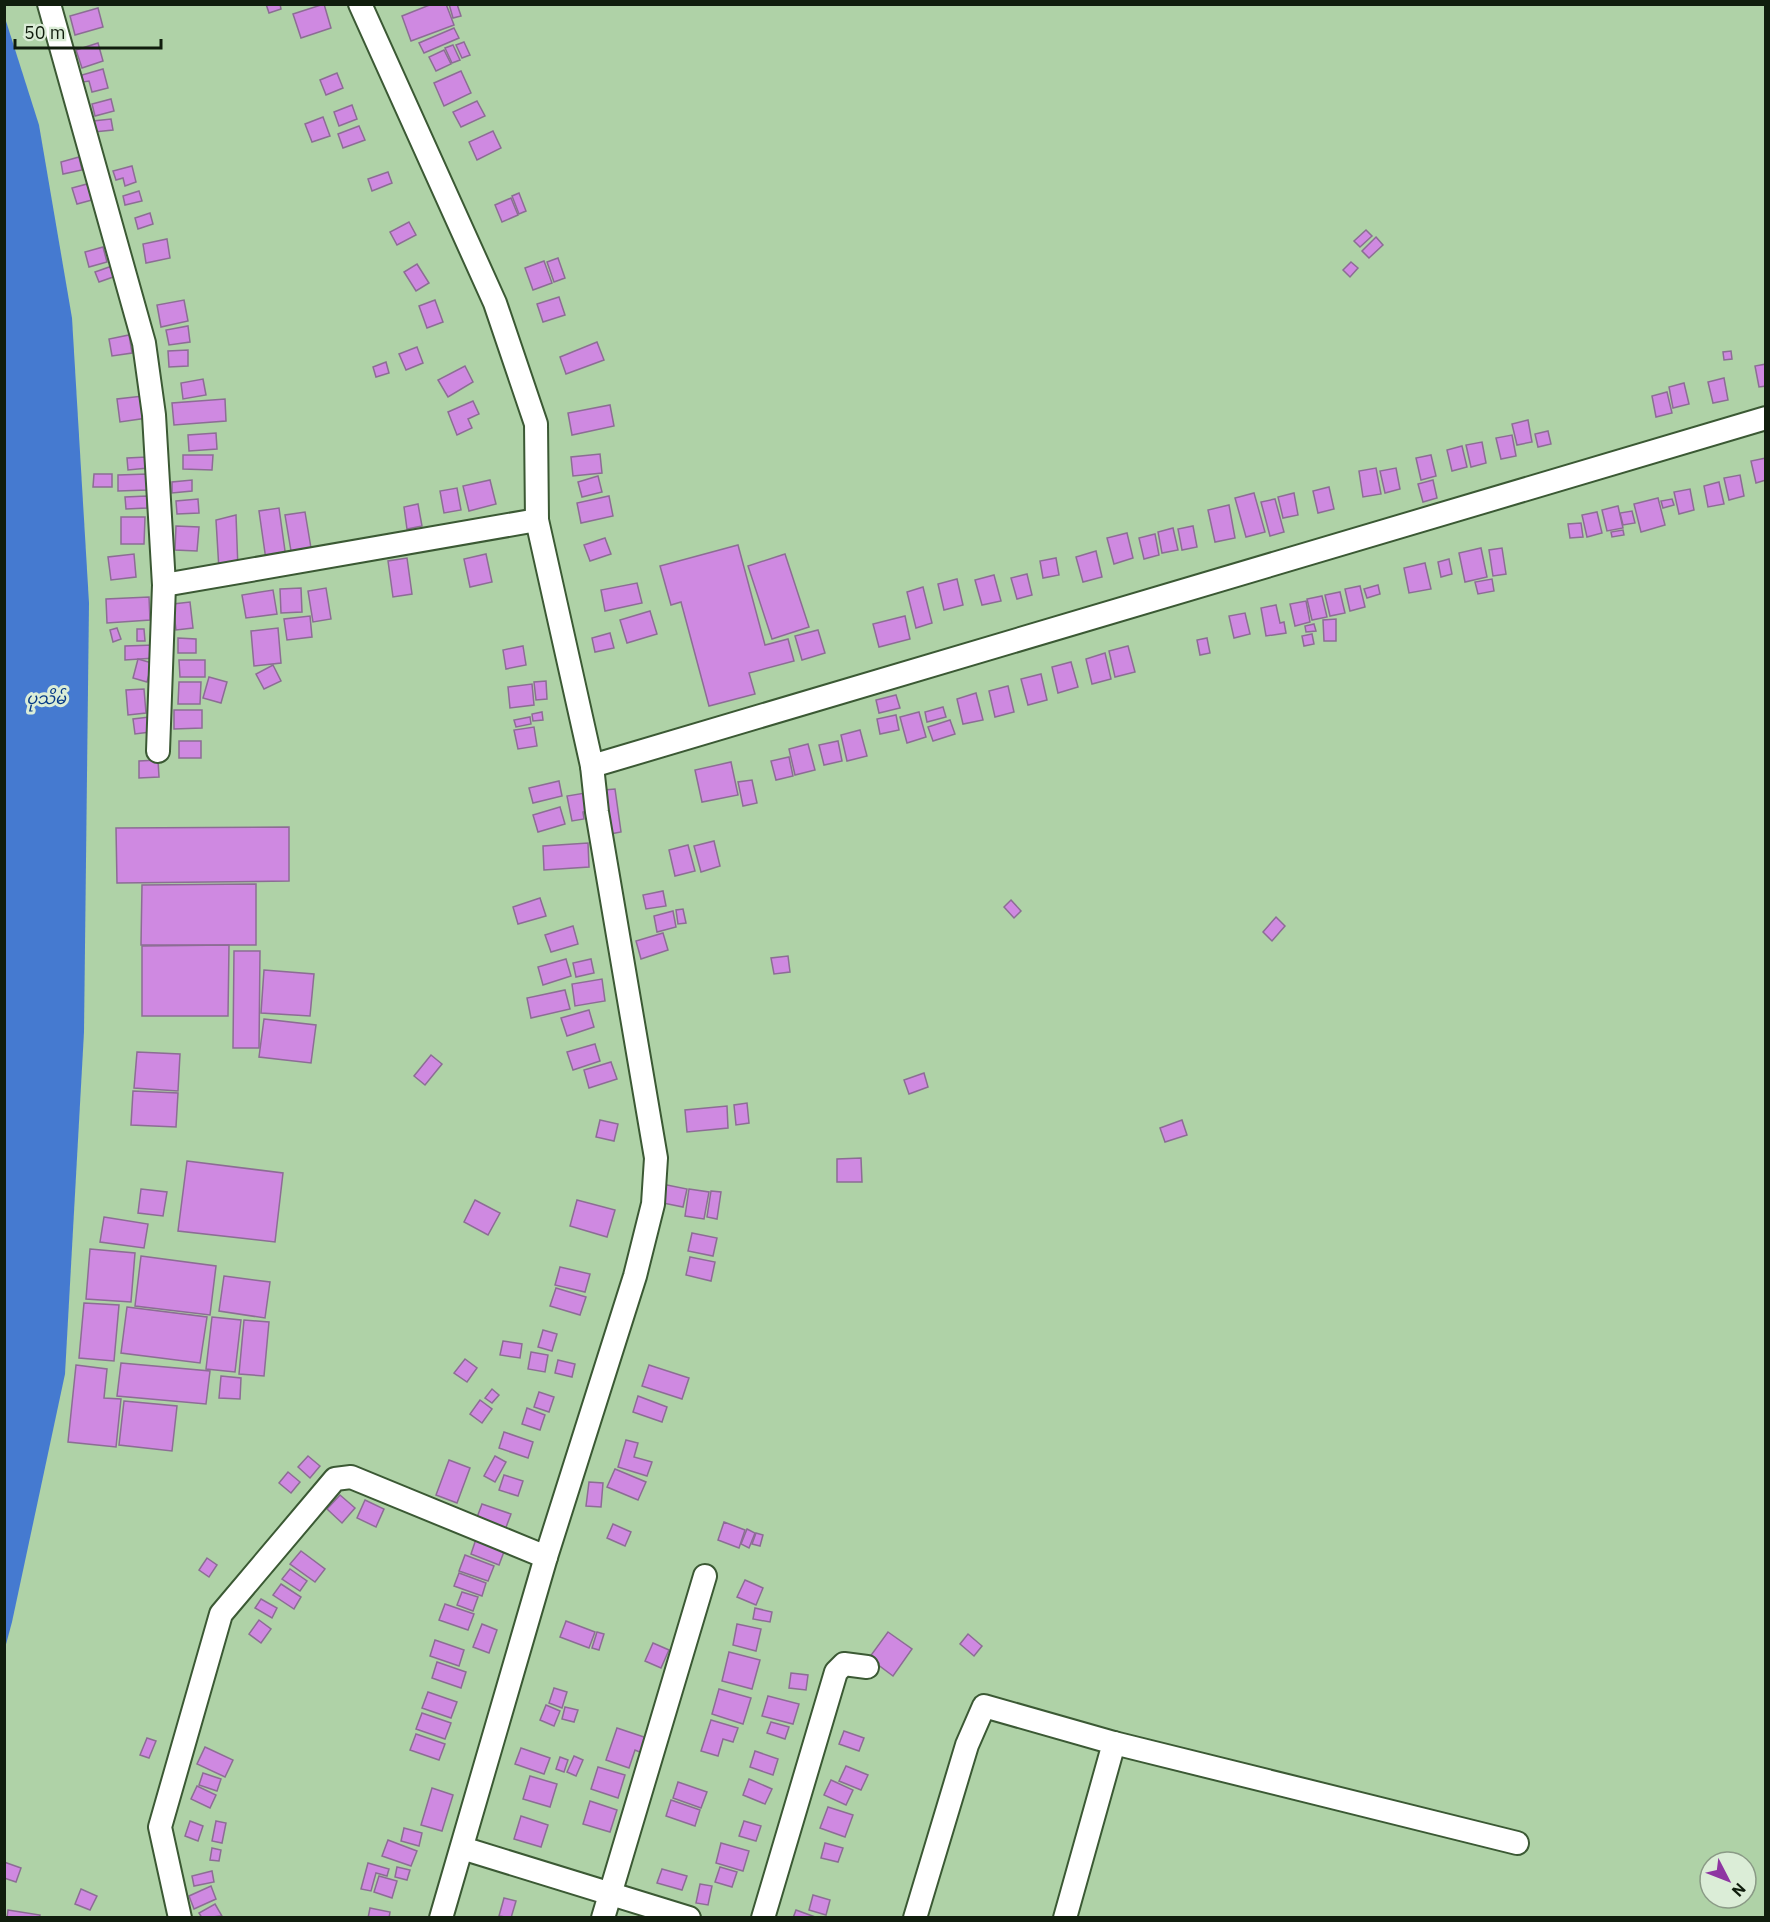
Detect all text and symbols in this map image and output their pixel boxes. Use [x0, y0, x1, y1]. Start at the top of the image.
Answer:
scale bar [15, 12, 160, 50]
text: 50 m [24, 21, 66, 44]
water label: ပုသိမ် [26, 687, 67, 712]
north arrow [1698, 1850, 1758, 1910]
text: N [1728, 1879, 1750, 1901]

